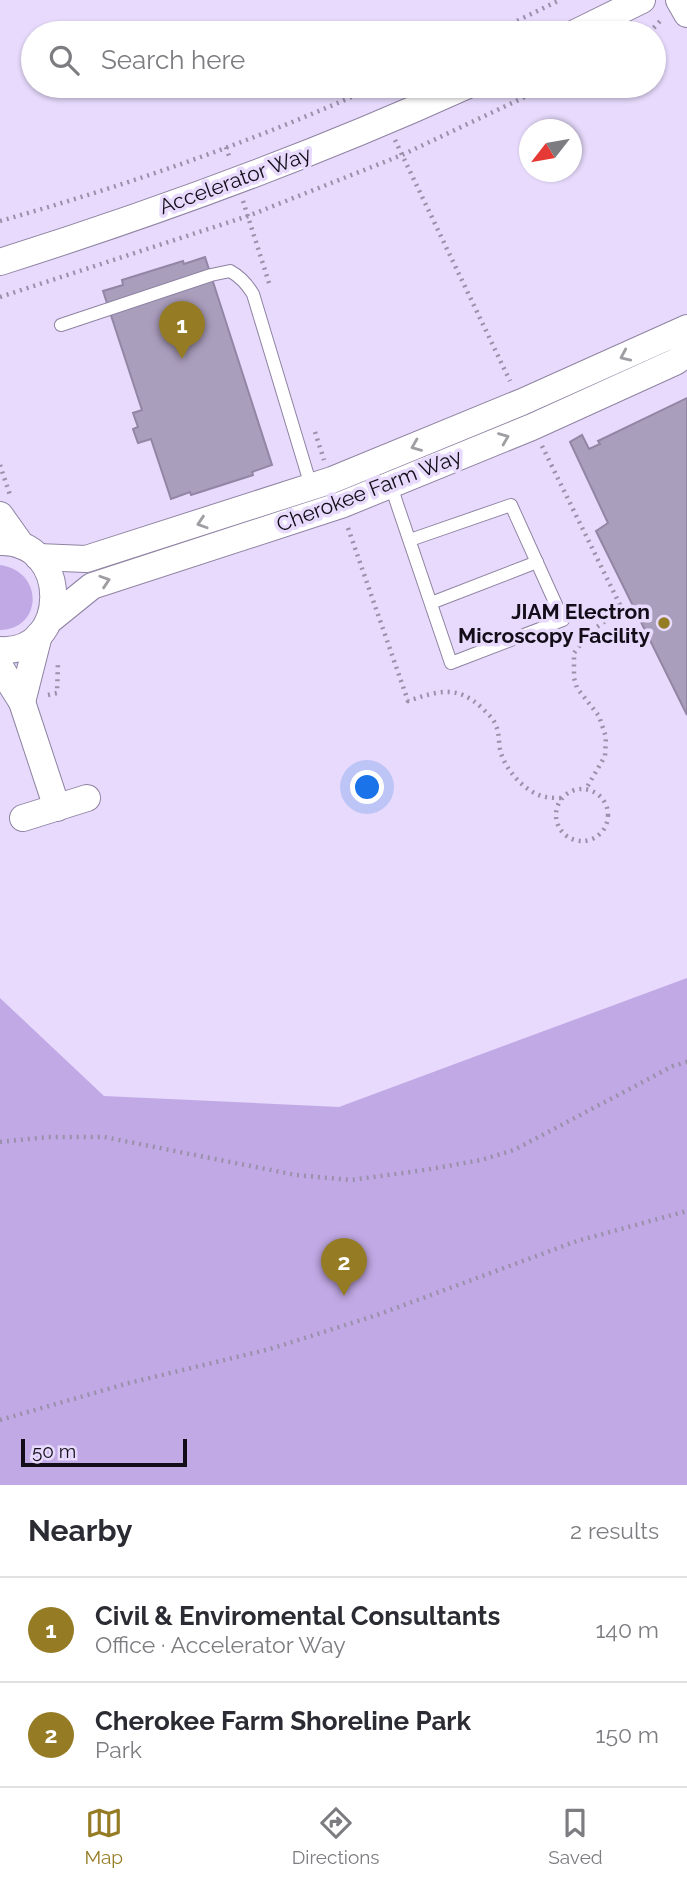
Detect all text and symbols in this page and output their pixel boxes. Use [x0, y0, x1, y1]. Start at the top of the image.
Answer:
search box [21, 21, 666, 98]
icon: search [45, 41, 83, 79]
text: Search here [101, 45, 245, 75]
north arrow [519, 119, 582, 182]
street label: Accelerator Way [156, 141, 314, 219]
pin: 1 [159, 301, 205, 359]
one-way arrow [619, 348, 632, 362]
one-way arrow [497, 433, 509, 447]
one-way arrow [410, 437, 422, 451]
street label: Cherokee Farm Way [273, 443, 465, 537]
one-way arrow [196, 515, 208, 529]
one-way arrow [99, 575, 111, 590]
place label: JIAM Electron Microscopy Facility [458, 599, 650, 648]
marker: JIAM Electron Microscopy Facility [656, 615, 672, 631]
your location [350, 770, 384, 804]
pin: 2 [321, 1238, 367, 1296]
scale bar [21, 1436, 187, 1468]
text: 50 m [32, 1440, 76, 1462]
text: Nearby [28, 1513, 132, 1548]
text: 2 results [570, 1517, 659, 1544]
text: Civil & Enviromental Consultants [95, 1601, 500, 1631]
text: 1 [45, 1616, 57, 1643]
text: 140 m [596, 1616, 659, 1643]
text: Office · Accelerator Way [95, 1631, 346, 1658]
text: Cherokee Farm Shoreline Park [95, 1706, 471, 1736]
text: 2 [45, 1721, 57, 1748]
text: 150 m [596, 1721, 659, 1748]
text: Park [95, 1736, 142, 1763]
tab: Map [84, 1804, 123, 1868]
tab: Directions [292, 1804, 380, 1868]
tab: Saved [548, 1804, 603, 1868]

